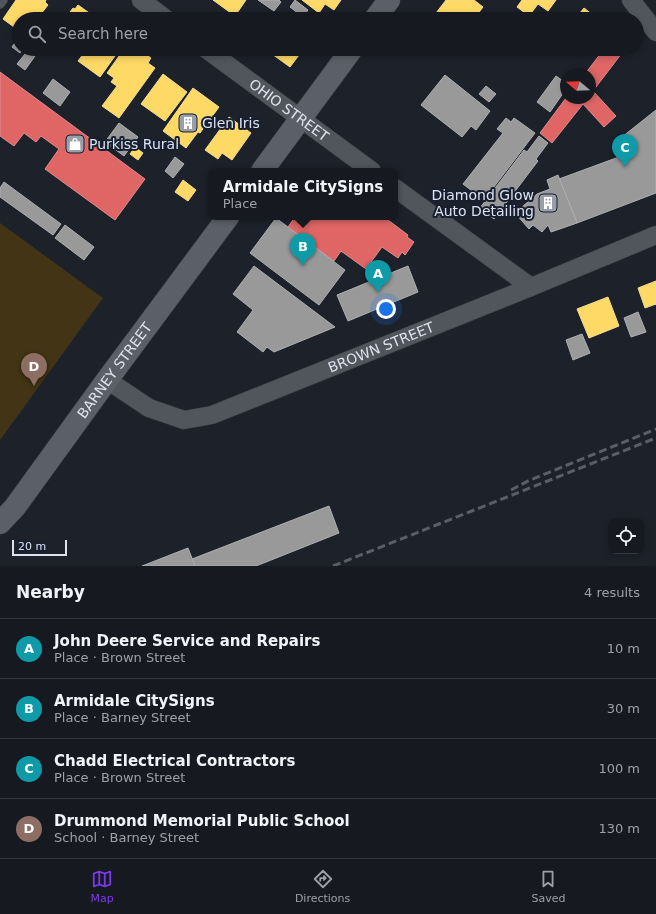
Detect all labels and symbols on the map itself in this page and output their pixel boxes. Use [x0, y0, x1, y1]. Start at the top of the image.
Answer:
north arrow [560, 68, 596, 104]
street label: OHIO STREET [246, 76, 332, 145]
building icon: Glen Iris [177, 112, 199, 134]
place label: Glen Iris [202, 115, 260, 131]
shop icon: Purkiss Rural [64, 133, 86, 155]
pin: C [612, 134, 638, 167]
place label: Purkiss Rural [89, 136, 179, 152]
place label: Diamond Glow Auto Detailing [432, 187, 534, 219]
building icon: Diamond Glow Auto Detailing [537, 192, 559, 214]
pin: B [290, 233, 316, 266]
pin: A [365, 260, 391, 293]
your location [376, 299, 396, 319]
street label: BARNEY STREET [74, 319, 155, 421]
street label: BROWN STREET [326, 319, 437, 376]
pin: D [21, 353, 47, 386]
scale bar [12, 538, 67, 557]

